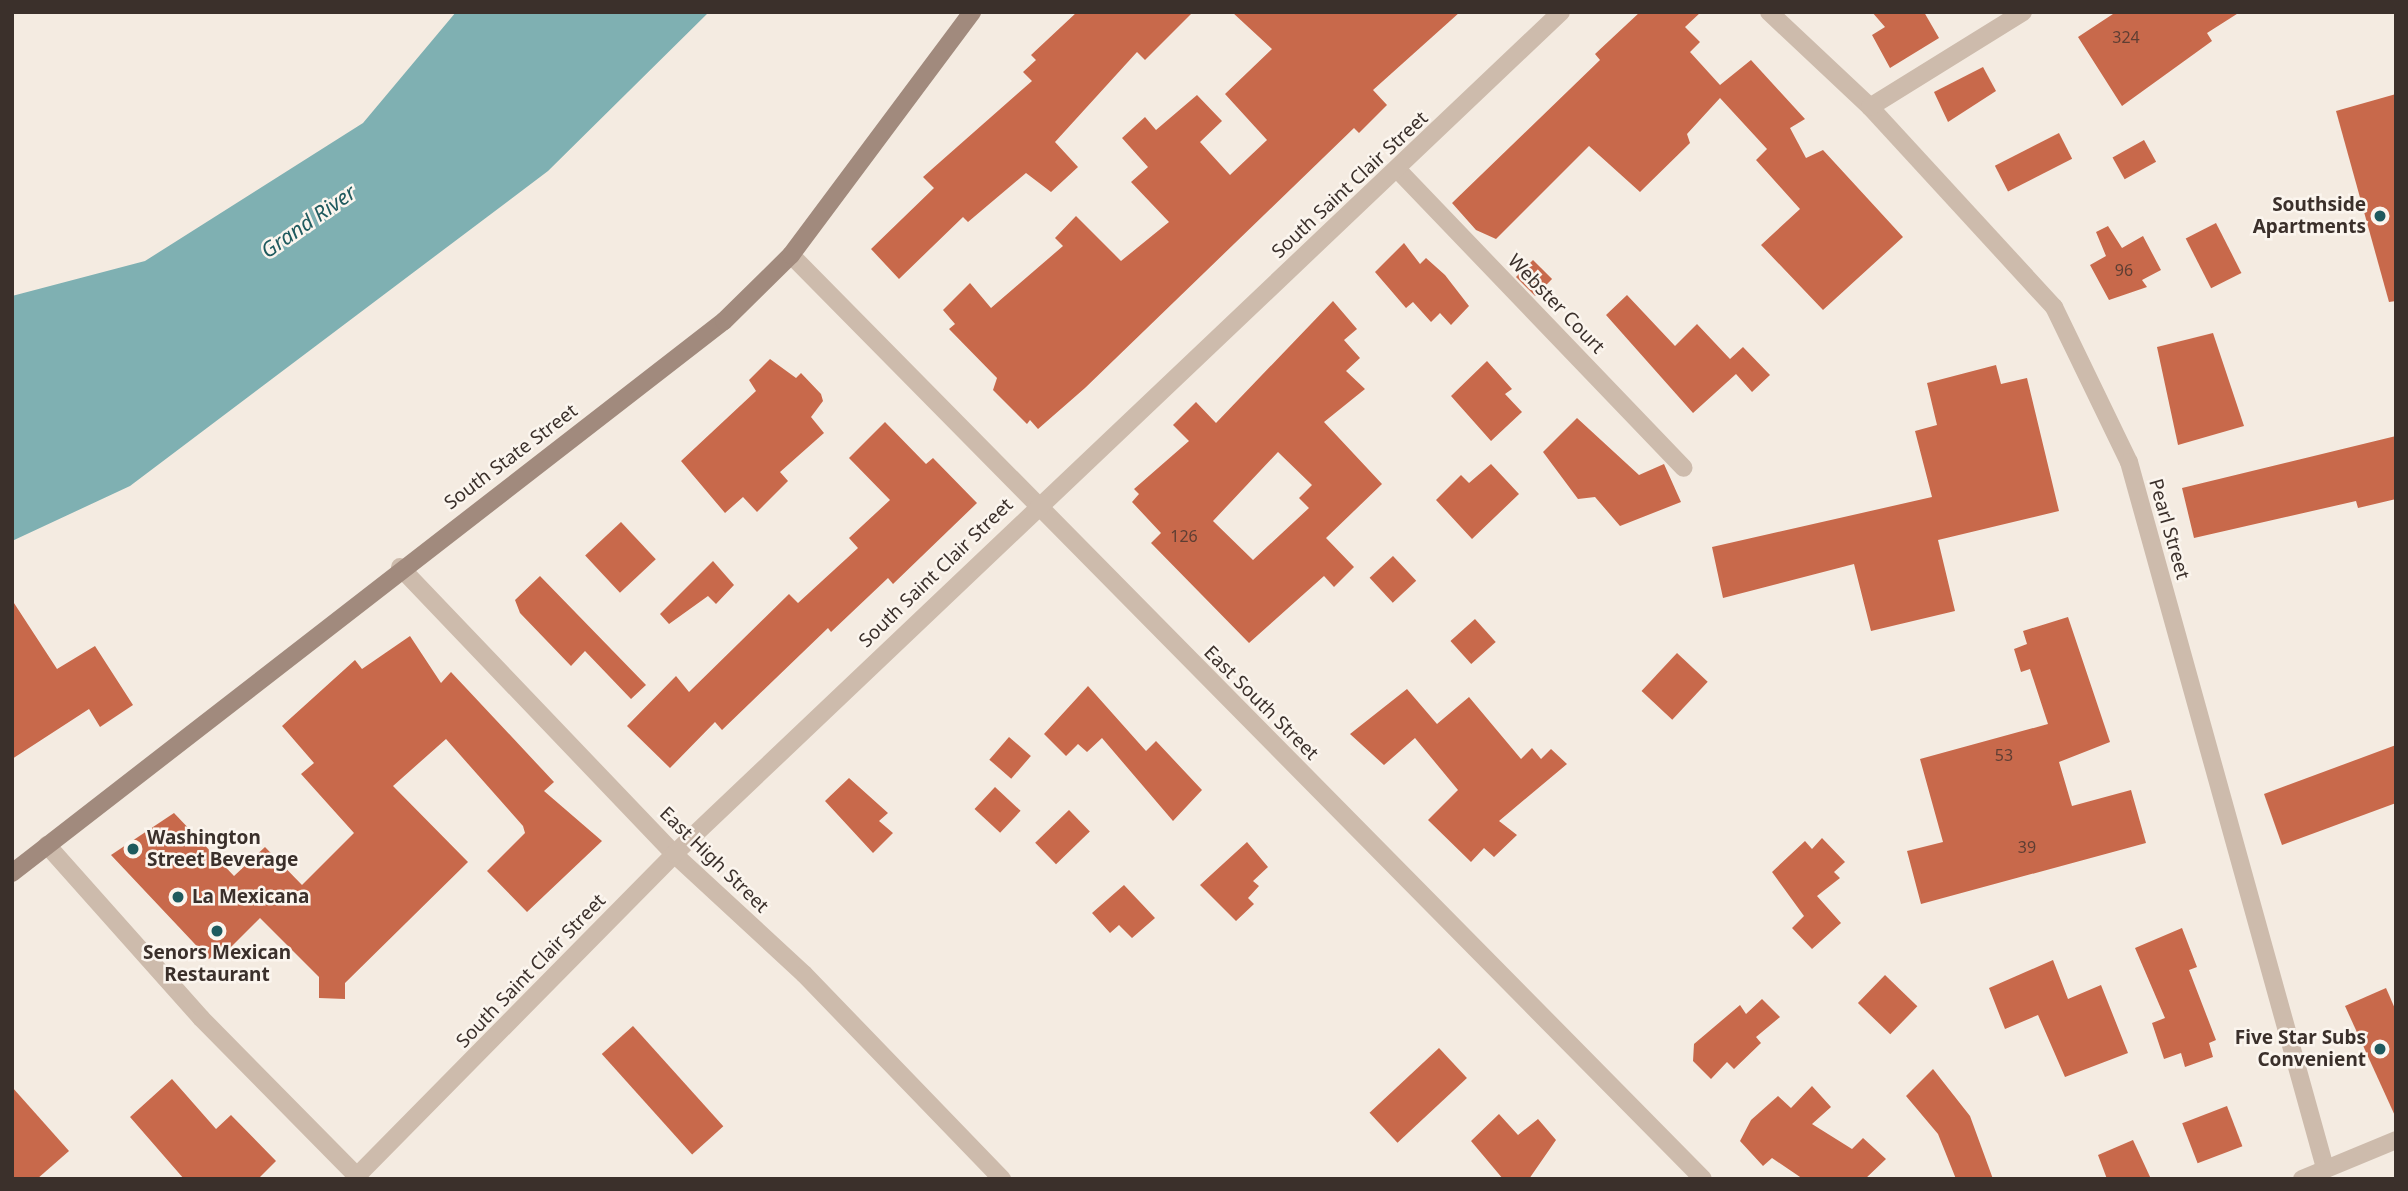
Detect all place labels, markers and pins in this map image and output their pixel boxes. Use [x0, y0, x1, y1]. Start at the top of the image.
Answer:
place label: Southside Apartments [2253, 194, 2366, 238]
marker: Southside Apartments [2372, 208, 2388, 224]
place label: Washington Street Beverage [147, 827, 298, 871]
marker: Washington Street Beverage [125, 841, 141, 857]
place label: La Mexicana [192, 886, 309, 908]
marker: La Mexicana [170, 889, 186, 905]
marker: Senors Mexican Restaurant [209, 923, 225, 939]
place label: Senors Mexican Restaurant [143, 942, 291, 986]
place label: Five Star Subs Convenient [2235, 1027, 2366, 1071]
marker: Five Star Subs Convenient [2372, 1041, 2388, 1057]

